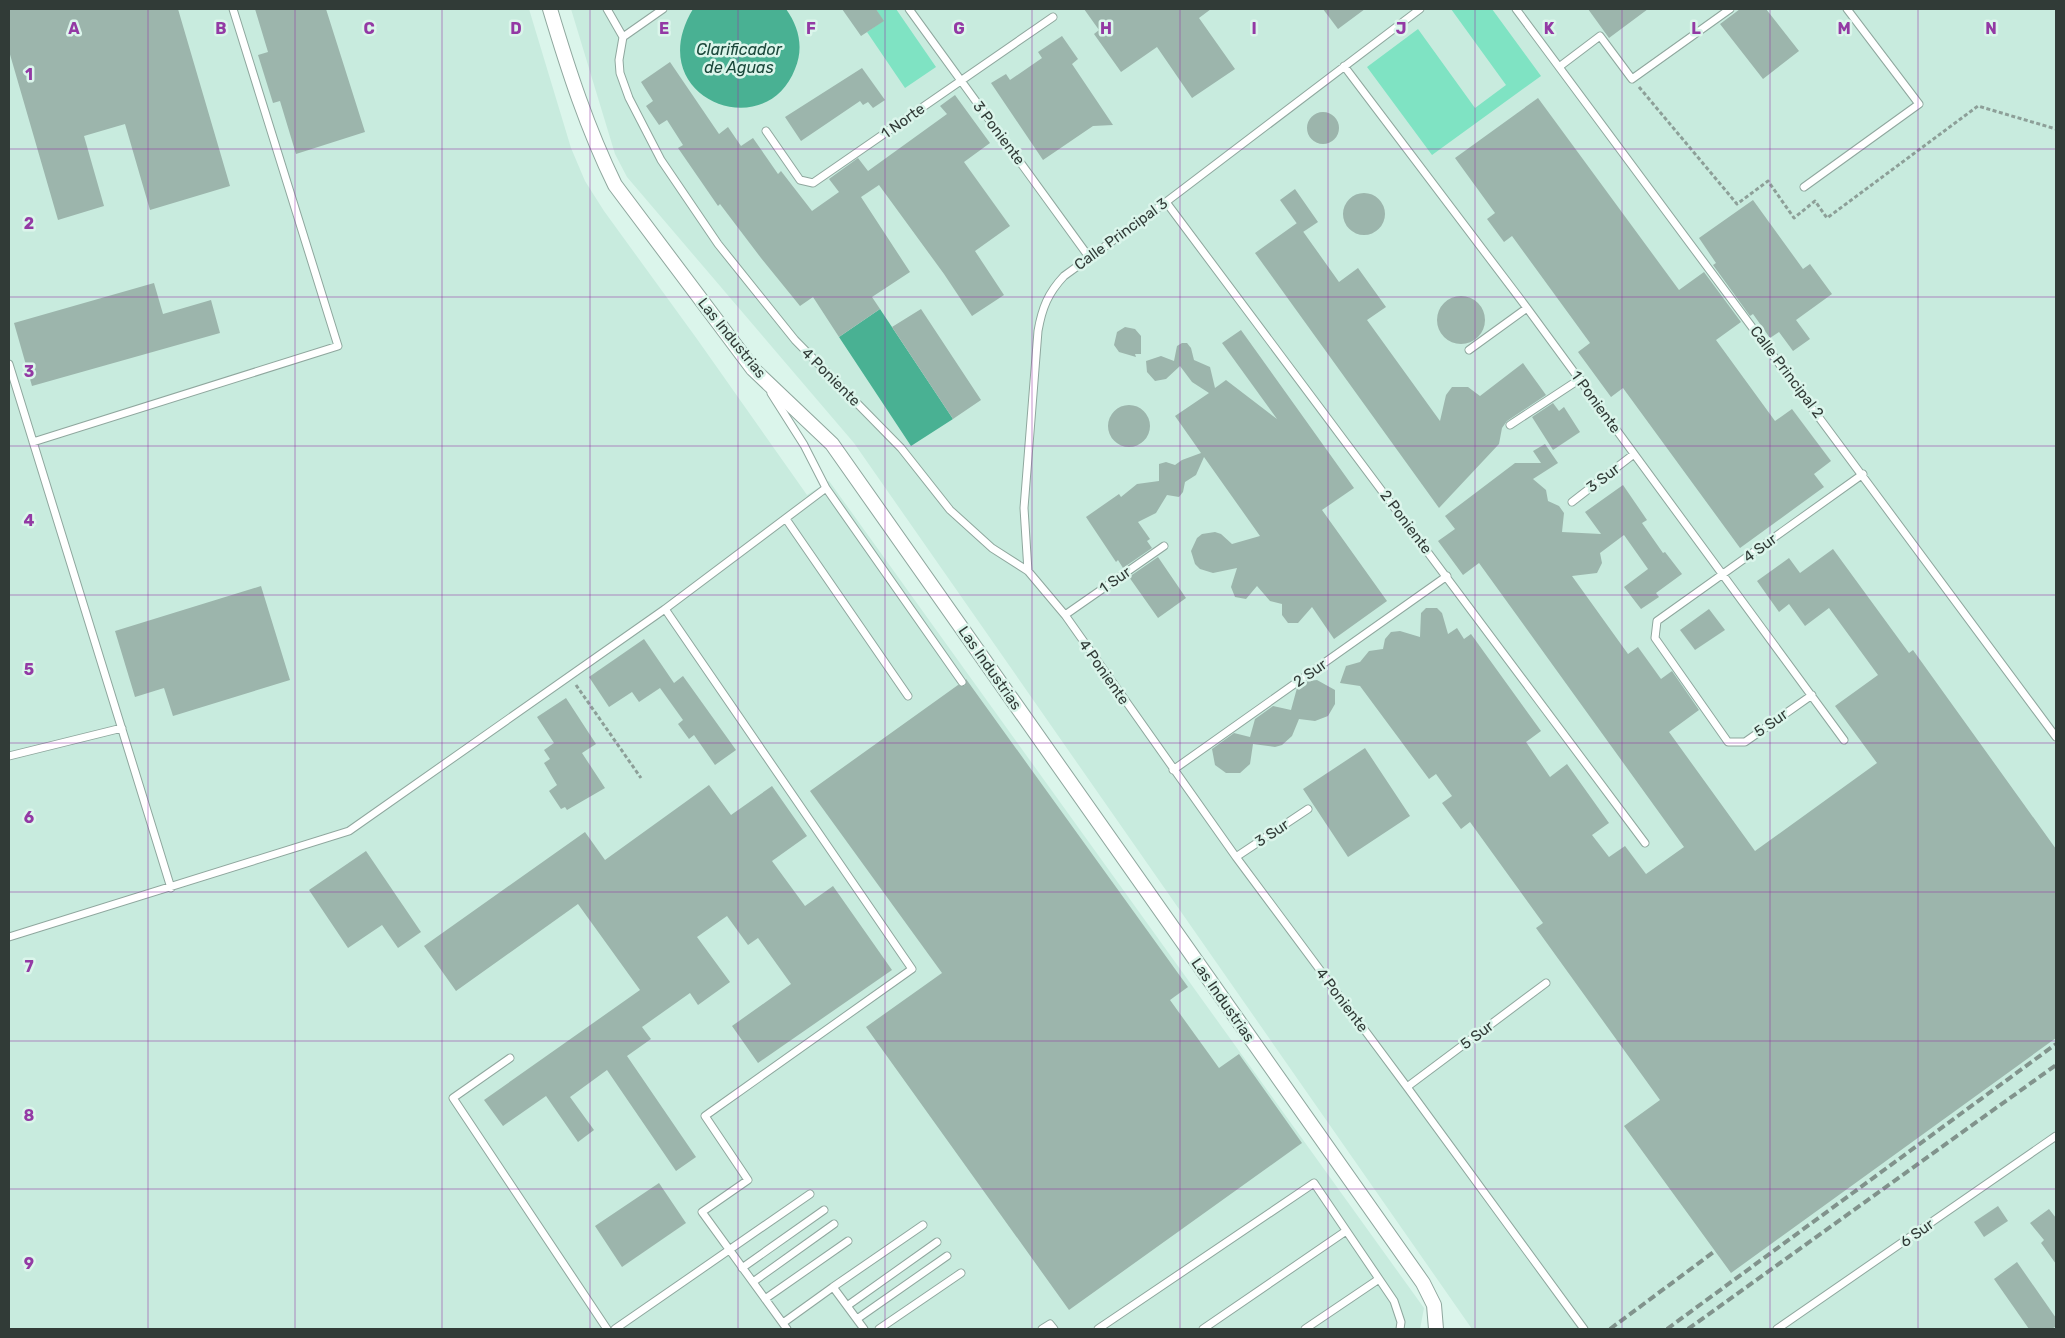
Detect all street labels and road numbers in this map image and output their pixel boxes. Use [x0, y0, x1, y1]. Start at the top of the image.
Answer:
street label: 3 Poniente [969, 98, 1029, 168]
street label: 1 Norte [878, 100, 928, 142]
street label: Calle Principal 3 [1071, 194, 1171, 274]
street label: Las Industrias [694, 294, 770, 382]
street label: Calle Principal 2 [1746, 322, 1828, 422]
street label: 4 Poniente [798, 344, 864, 410]
street label: 1 Poniente [1567, 367, 1625, 437]
street label: 3 Sur [1583, 460, 1623, 496]
street label: 2 Poniente [1376, 487, 1436, 557]
street label: 4 Sur [1740, 530, 1781, 566]
street label: 1 Sur [1096, 563, 1134, 597]
street label: Las Industrias [955, 623, 1026, 714]
street label: 4 Poniente [1075, 636, 1133, 708]
street label: 2 Sur [1290, 655, 1330, 691]
street label: 5 Sur [1751, 705, 1791, 741]
street label: 3 Sur [1252, 815, 1293, 851]
street label: Las Industrias [1188, 955, 1259, 1046]
street label: 4 Poniente [1312, 964, 1372, 1036]
street label: 5 Sur [1457, 1017, 1497, 1053]
street label: 6 Sur [1897, 1215, 1937, 1251]

